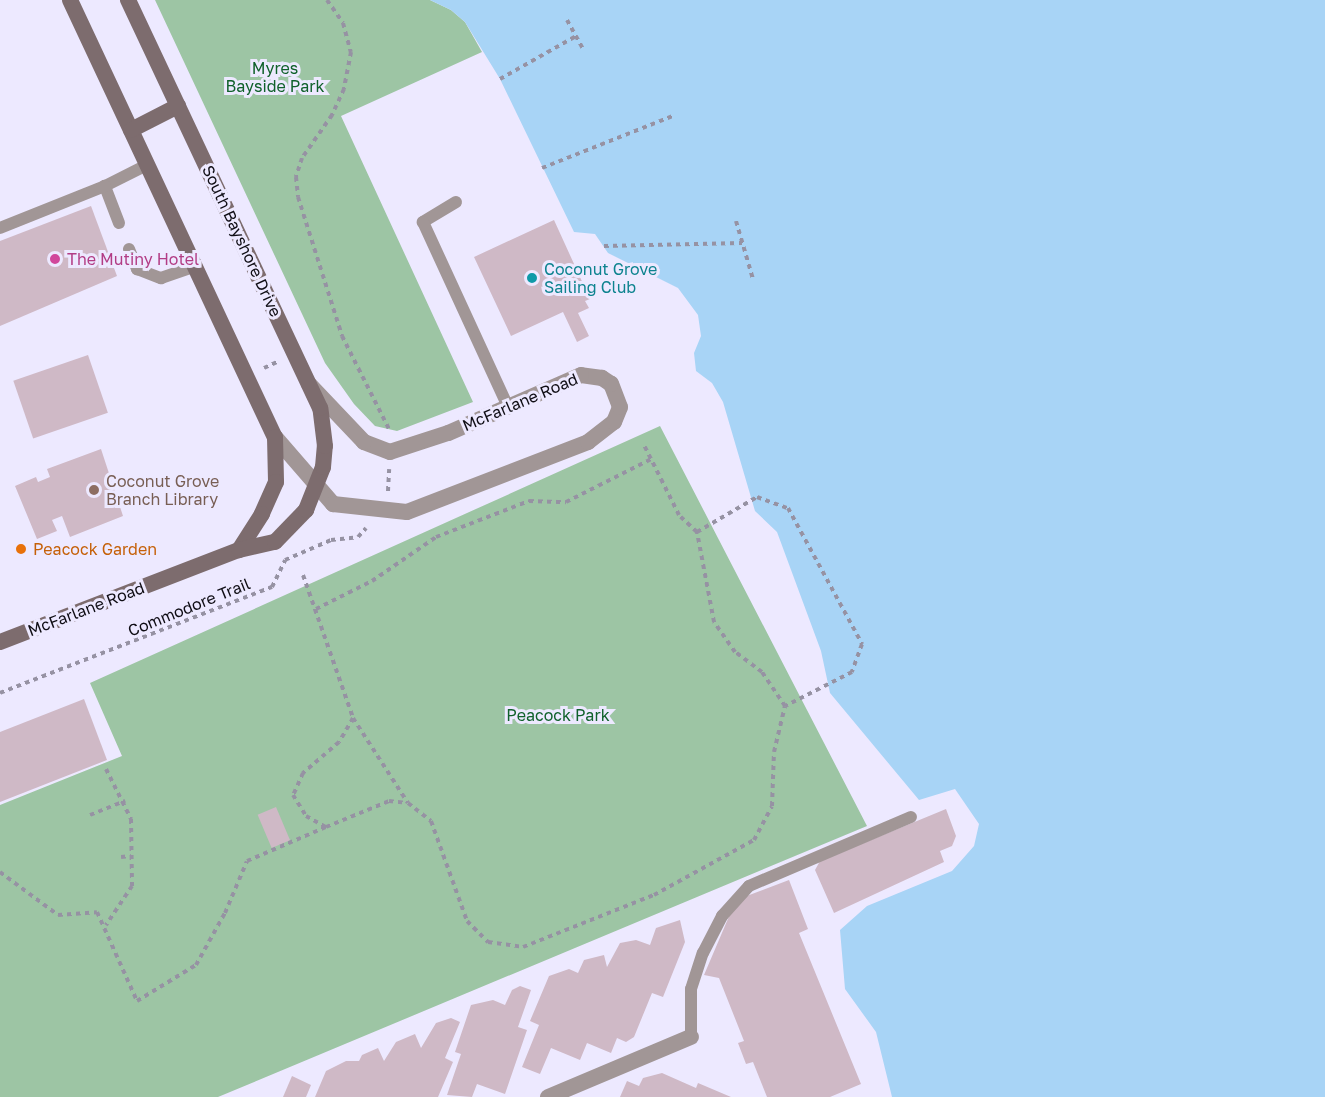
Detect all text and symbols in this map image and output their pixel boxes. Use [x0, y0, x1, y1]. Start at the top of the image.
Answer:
park label: Myres Bayside Park [226, 58, 324, 96]
street label: South Bayshore Drive [198, 162, 286, 320]
place label: The Mutiny Hotel [67, 249, 199, 269]
marker: The Mutiny Hotel [48, 252, 62, 266]
place label: Coconut Grove Sailing Club [544, 259, 657, 297]
marker: Coconut Grove Sailing Club [525, 271, 539, 285]
street label: McFarlane Road [459, 369, 581, 435]
place label: Coconut Grove Branch Library [106, 471, 219, 509]
marker: Coconut Grove Branch Library [87, 483, 101, 497]
place label: Peacock Garden [33, 539, 157, 559]
marker: Peacock Garden [14, 542, 28, 556]
street label: Commodore Trail [125, 574, 253, 640]
street label: McFarlane Road [25, 578, 147, 640]
park label: Peacock Park [506, 705, 610, 725]

